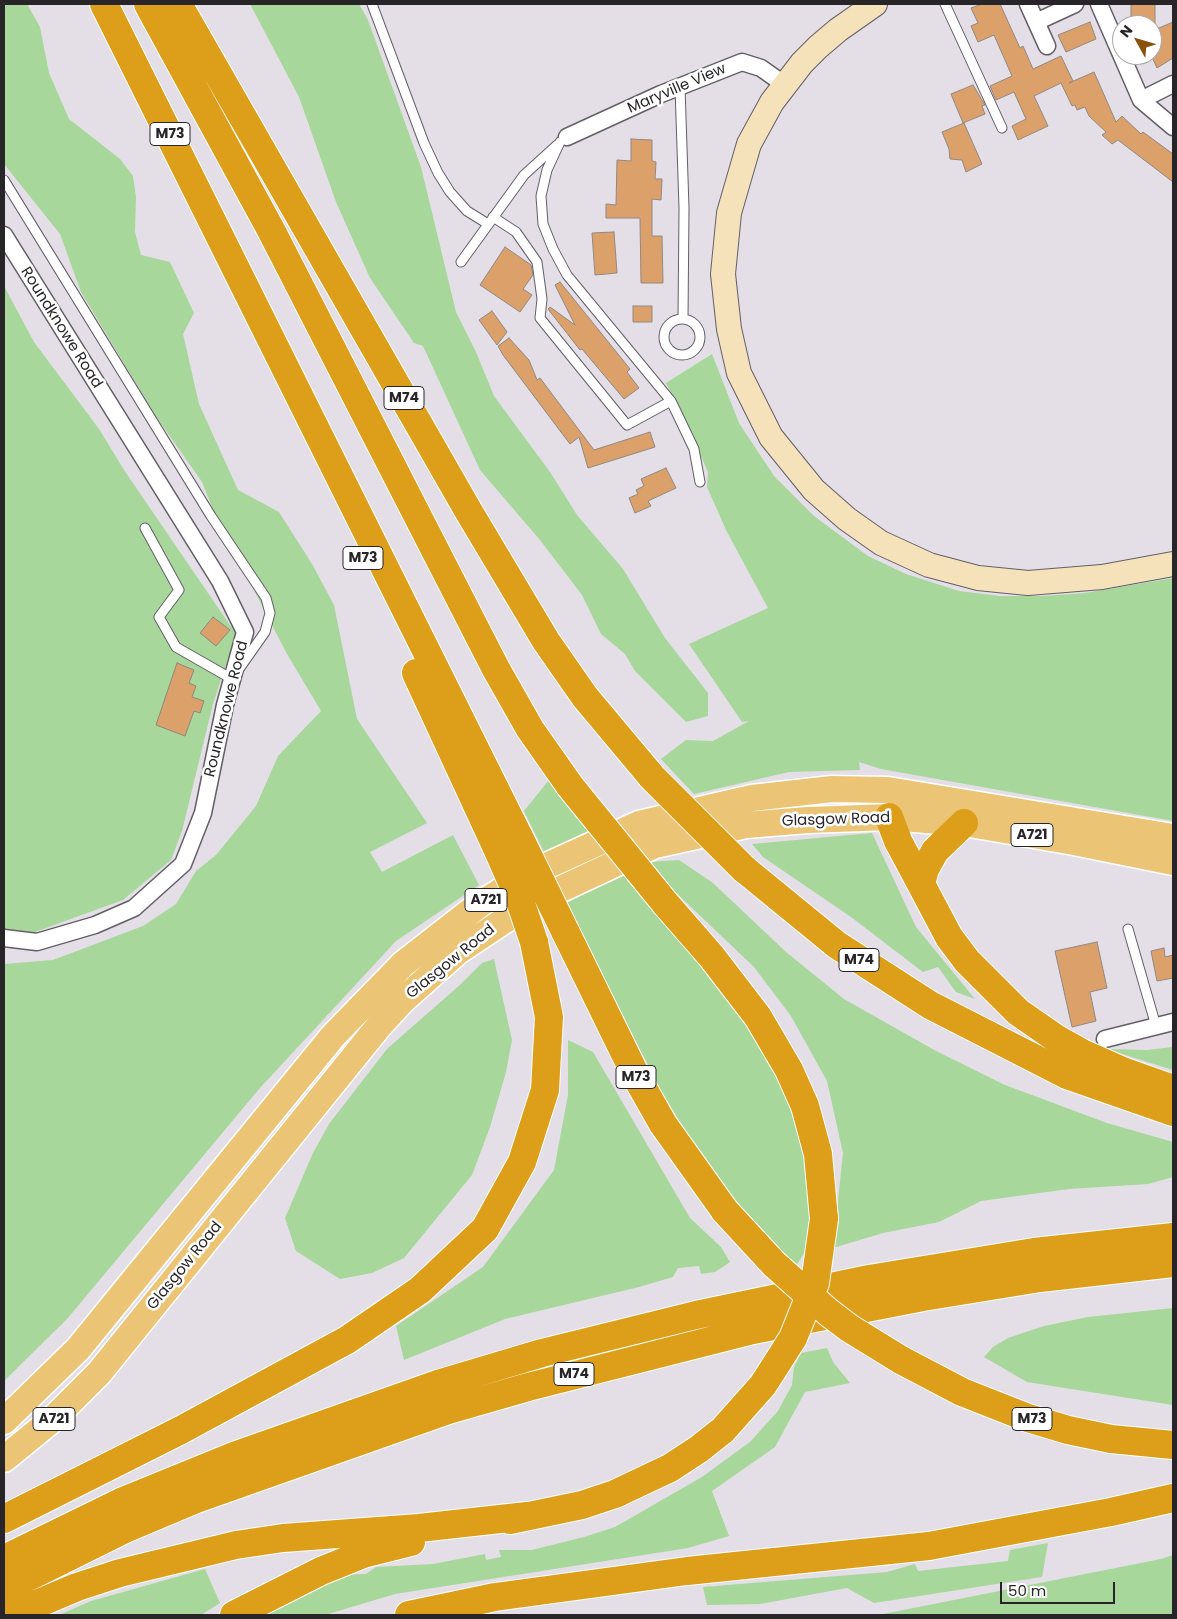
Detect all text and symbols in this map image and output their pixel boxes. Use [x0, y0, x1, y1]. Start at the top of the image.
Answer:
north arrow [1112, 15, 1162, 65]
text: N [1115, 21, 1137, 42]
street label: Maryville View [625, 60, 729, 118]
road number: M73 [150, 122, 190, 146]
street label: Roundknowe Road [16, 264, 106, 392]
road number: M74 [384, 386, 424, 409]
road number: M73 [343, 546, 383, 570]
street label: Roundknowe Road [201, 639, 253, 779]
street label: Glasgow Road [782, 809, 890, 831]
road number: A721 [1011, 824, 1053, 846]
road number: A721 [465, 888, 507, 912]
street label: Glasgow Road [403, 921, 499, 1003]
road number: M74 [839, 948, 879, 972]
road number: M73 [616, 1066, 656, 1088]
street label: Glasgow Road [144, 1218, 226, 1314]
road number: M74 [554, 1362, 594, 1386]
road number: A721 [33, 1408, 75, 1430]
road number: M73 [1012, 1408, 1052, 1430]
scale bar [1002, 1572, 1117, 1604]
text: 50 m [1008, 1580, 1046, 1601]

